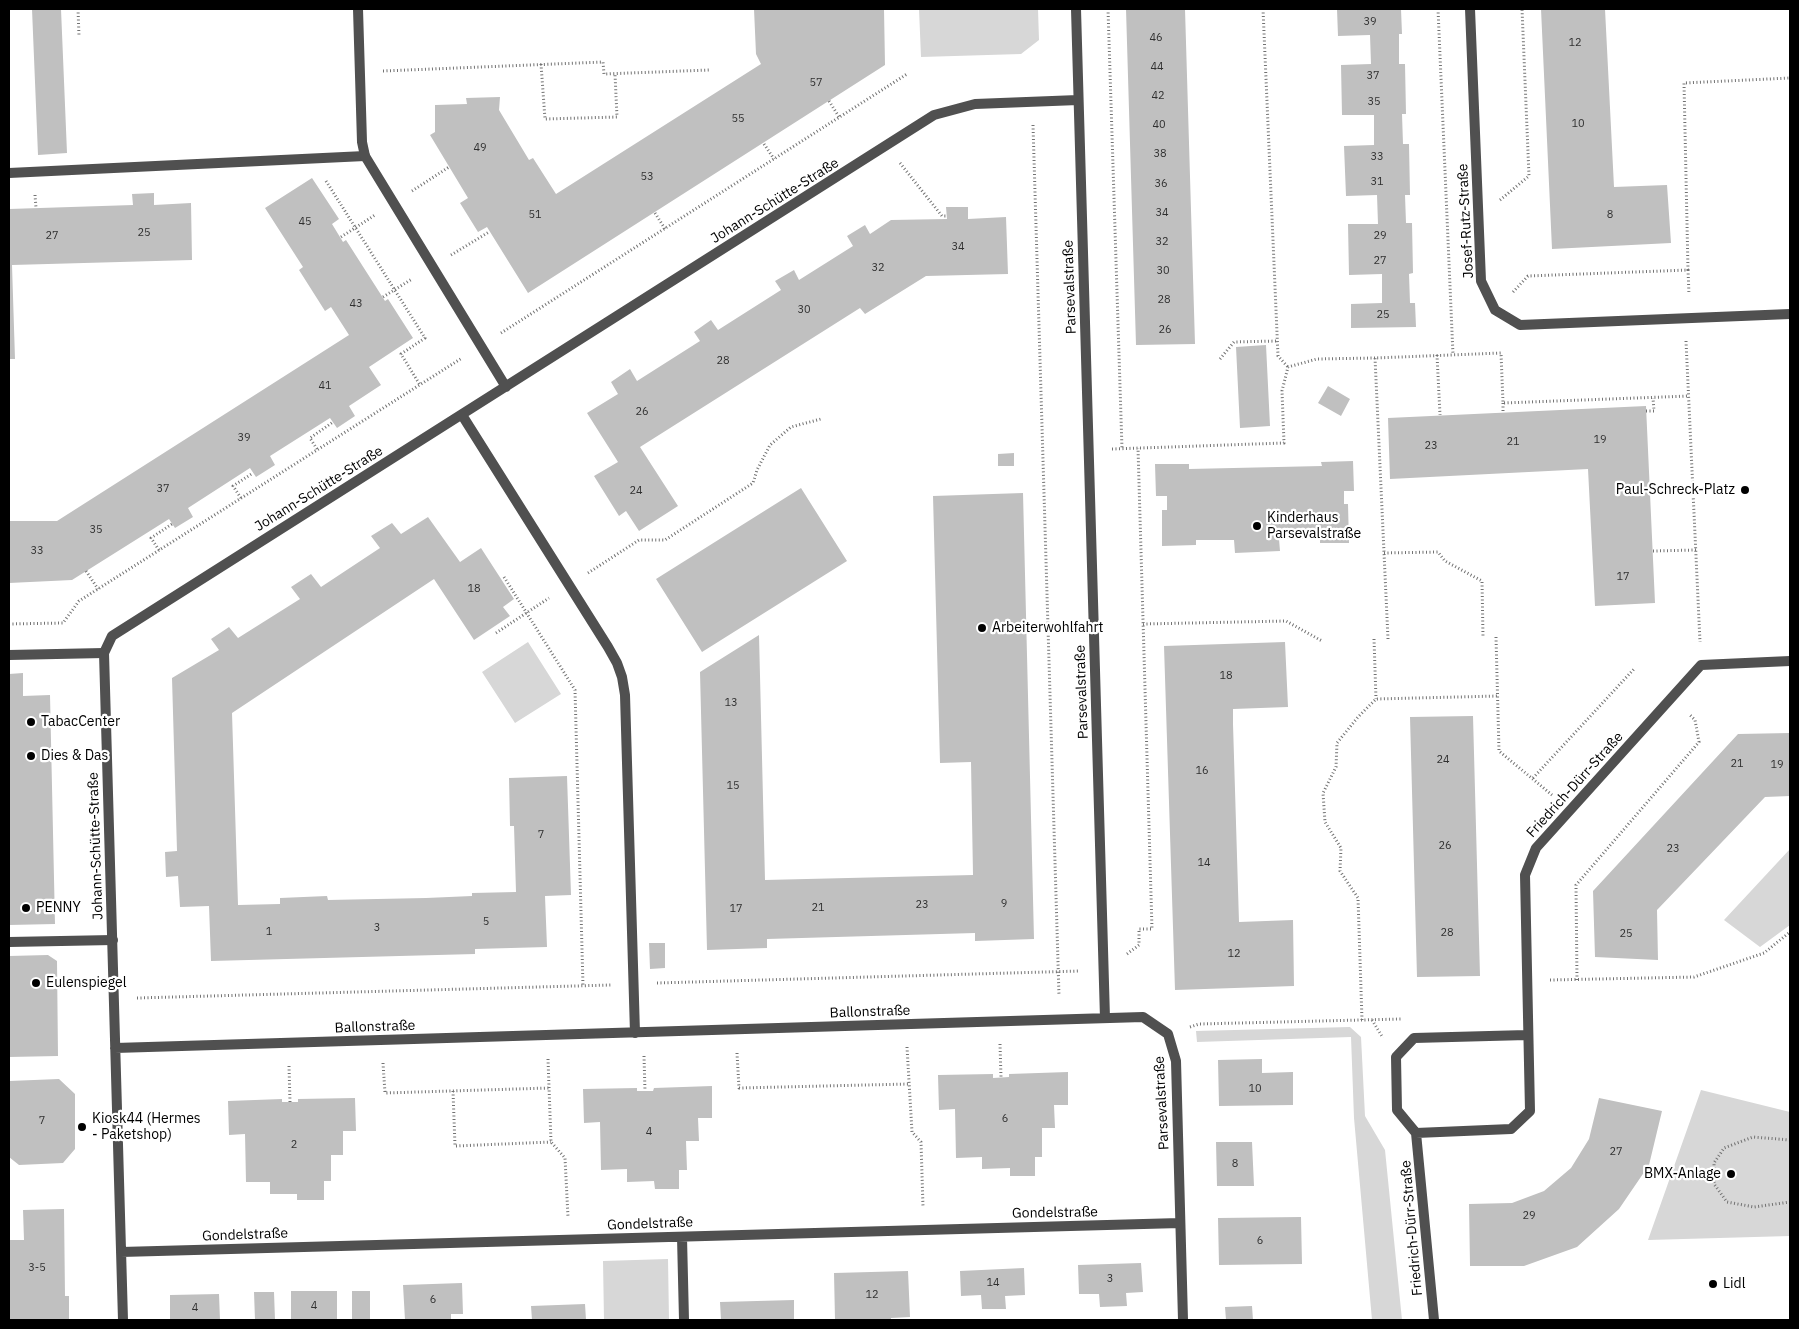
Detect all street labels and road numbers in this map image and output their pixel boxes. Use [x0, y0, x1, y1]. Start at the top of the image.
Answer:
street label: Johann-Schütte-Straße [708, 155, 842, 247]
street label: Josef-Rutz-Straße [1455, 163, 1477, 279]
street label: Parsevalstraße [1060, 240, 1080, 334]
street label: Johann-Schütte-Straße [252, 443, 386, 535]
street label: Parsevalstraße [1072, 645, 1092, 739]
street label: Friedrich-Dürr-Straße [1523, 729, 1627, 841]
street label: Johann-Schütte-Straße [85, 772, 107, 920]
street label: Ballonstraße [829, 1002, 911, 1022]
street label: Ballonstraße [334, 1017, 416, 1037]
street label: Parsevalstraße [1151, 1056, 1173, 1150]
street label: Friedrich-Dürr-Straße [1398, 1159, 1426, 1297]
street label: Gondelstraße [1012, 1204, 1098, 1222]
street label: Gondelstraße [607, 1214, 693, 1234]
street label: Gondelstraße [202, 1225, 288, 1245]

